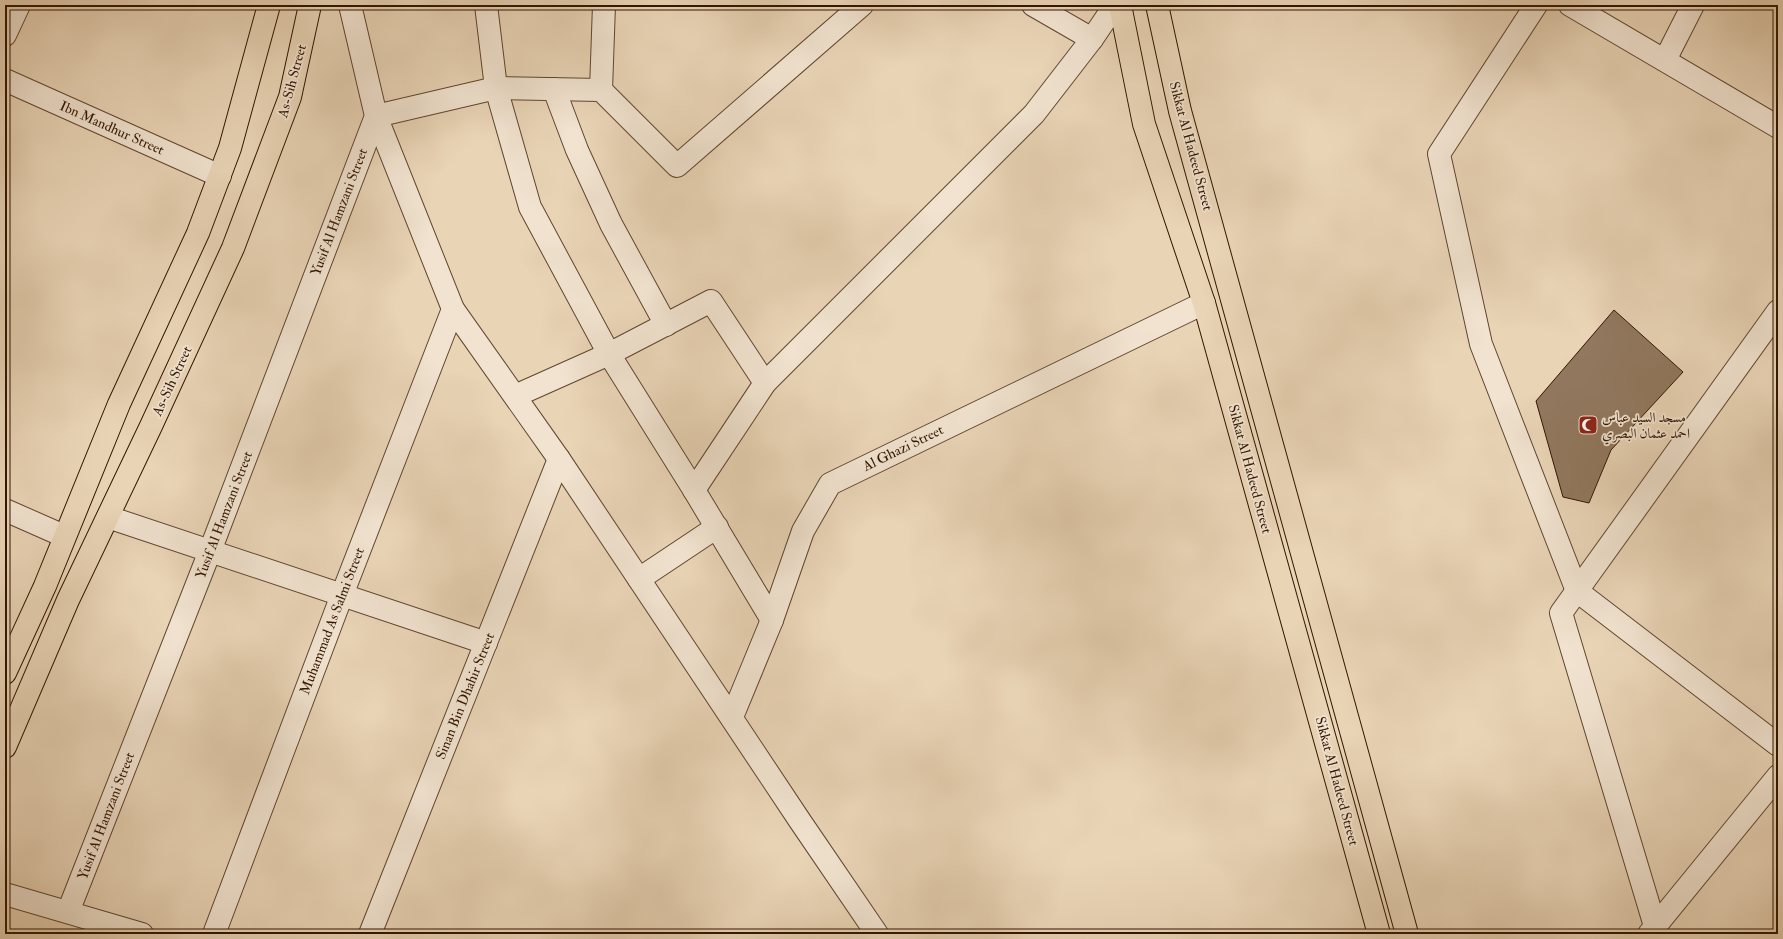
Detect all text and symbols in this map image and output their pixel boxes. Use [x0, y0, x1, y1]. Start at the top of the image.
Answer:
street label: As-Sih Street [274, 42, 310, 120]
street label: Sikkat Al Hadeed Street [1166, 80, 1217, 213]
street label: Ibn Mandhur Street [57, 97, 167, 159]
street label: Yusif Al Hamzani Street [307, 145, 371, 278]
street label: As-Sih Street [148, 343, 196, 420]
street label: Sikkat Al Hadeed Street [1225, 403, 1276, 536]
place label: مسجد السيد عباس احمد عثمان البصري [1602, 409, 1690, 445]
mosque icon: مسجد السيد عباس احمد عثمان البصري [1577, 414, 1599, 436]
street label: Al Ghazi Street [859, 421, 946, 475]
street label: Yusif Al Hamzani Street [192, 448, 256, 581]
street label: Muhammad As Salmi Street [296, 545, 368, 697]
street label: Sinan Bin Dhahir Street [432, 630, 498, 762]
street label: Sikkat Al Hadeed Street [1312, 715, 1363, 848]
street label: Yusif Al Hamzani Street [74, 749, 138, 882]

